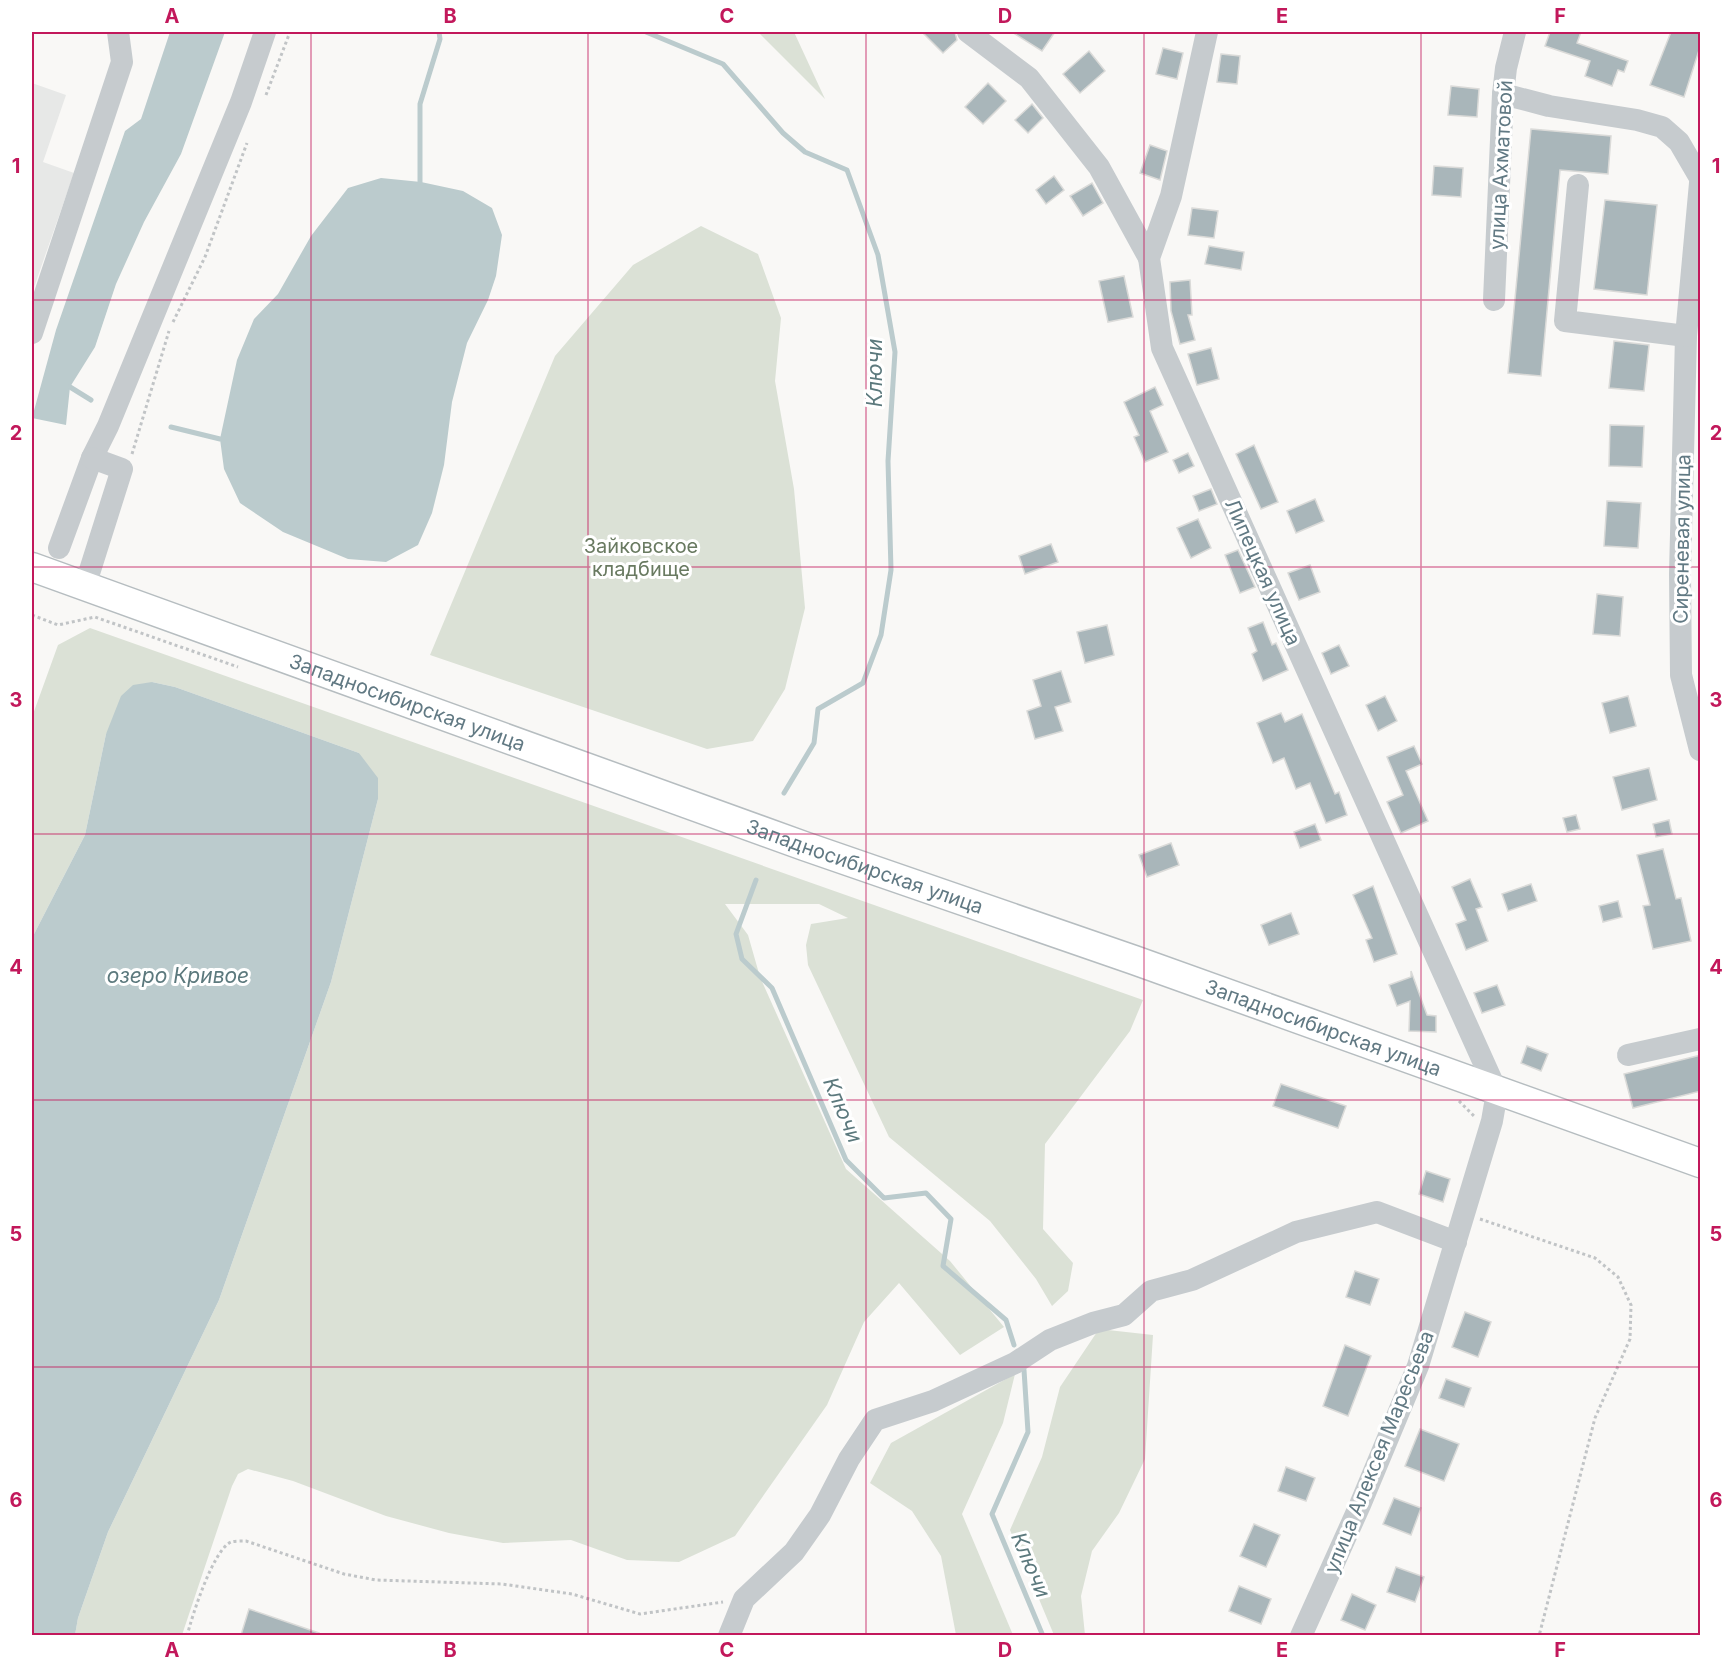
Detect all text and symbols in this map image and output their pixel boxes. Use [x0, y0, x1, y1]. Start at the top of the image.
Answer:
text: A [165, 4, 180, 28]
text: B [443, 4, 457, 28]
text: C [720, 4, 734, 28]
text: D [998, 4, 1012, 28]
text: E [1276, 4, 1288, 28]
text: F [1554, 4, 1566, 28]
street label: улица Ахматовой [1485, 80, 1517, 250]
text: 1 [12, 154, 20, 178]
text: 1 [1712, 154, 1720, 178]
water label: Ключи [862, 339, 887, 407]
text: 2 [10, 421, 22, 445]
text: 2 [1710, 421, 1722, 445]
street label: Сиреневая улица [1669, 454, 1695, 624]
street label: Липецкая улица [1220, 495, 1306, 649]
park label: Зайковское кладбище [584, 534, 698, 581]
street label: Западносибирская улица [286, 649, 529, 756]
text: 3 [10, 688, 22, 712]
text: 3 [1710, 688, 1722, 712]
street label: Западносибирская улица [743, 814, 986, 919]
text: 4 [9, 955, 23, 979]
text: 4 [1709, 955, 1723, 979]
water label: озеро Кривое [107, 963, 249, 988]
street label: Западносибирская улица [1202, 974, 1445, 1081]
water label: Ключи [818, 1073, 868, 1147]
text: 5 [10, 1222, 22, 1246]
text: 5 [1710, 1222, 1722, 1246]
street label: улица Алексея Маресьева [1319, 1327, 1439, 1577]
text: 6 [10, 1488, 23, 1512]
text: 6 [1710, 1488, 1723, 1512]
water label: Ключи [1006, 1528, 1056, 1602]
text: A [165, 1638, 180, 1662]
text: B [443, 1638, 457, 1662]
text: C [720, 1638, 734, 1662]
text: D [998, 1638, 1012, 1662]
text: E [1276, 1638, 1288, 1662]
text: F [1554, 1638, 1566, 1662]

